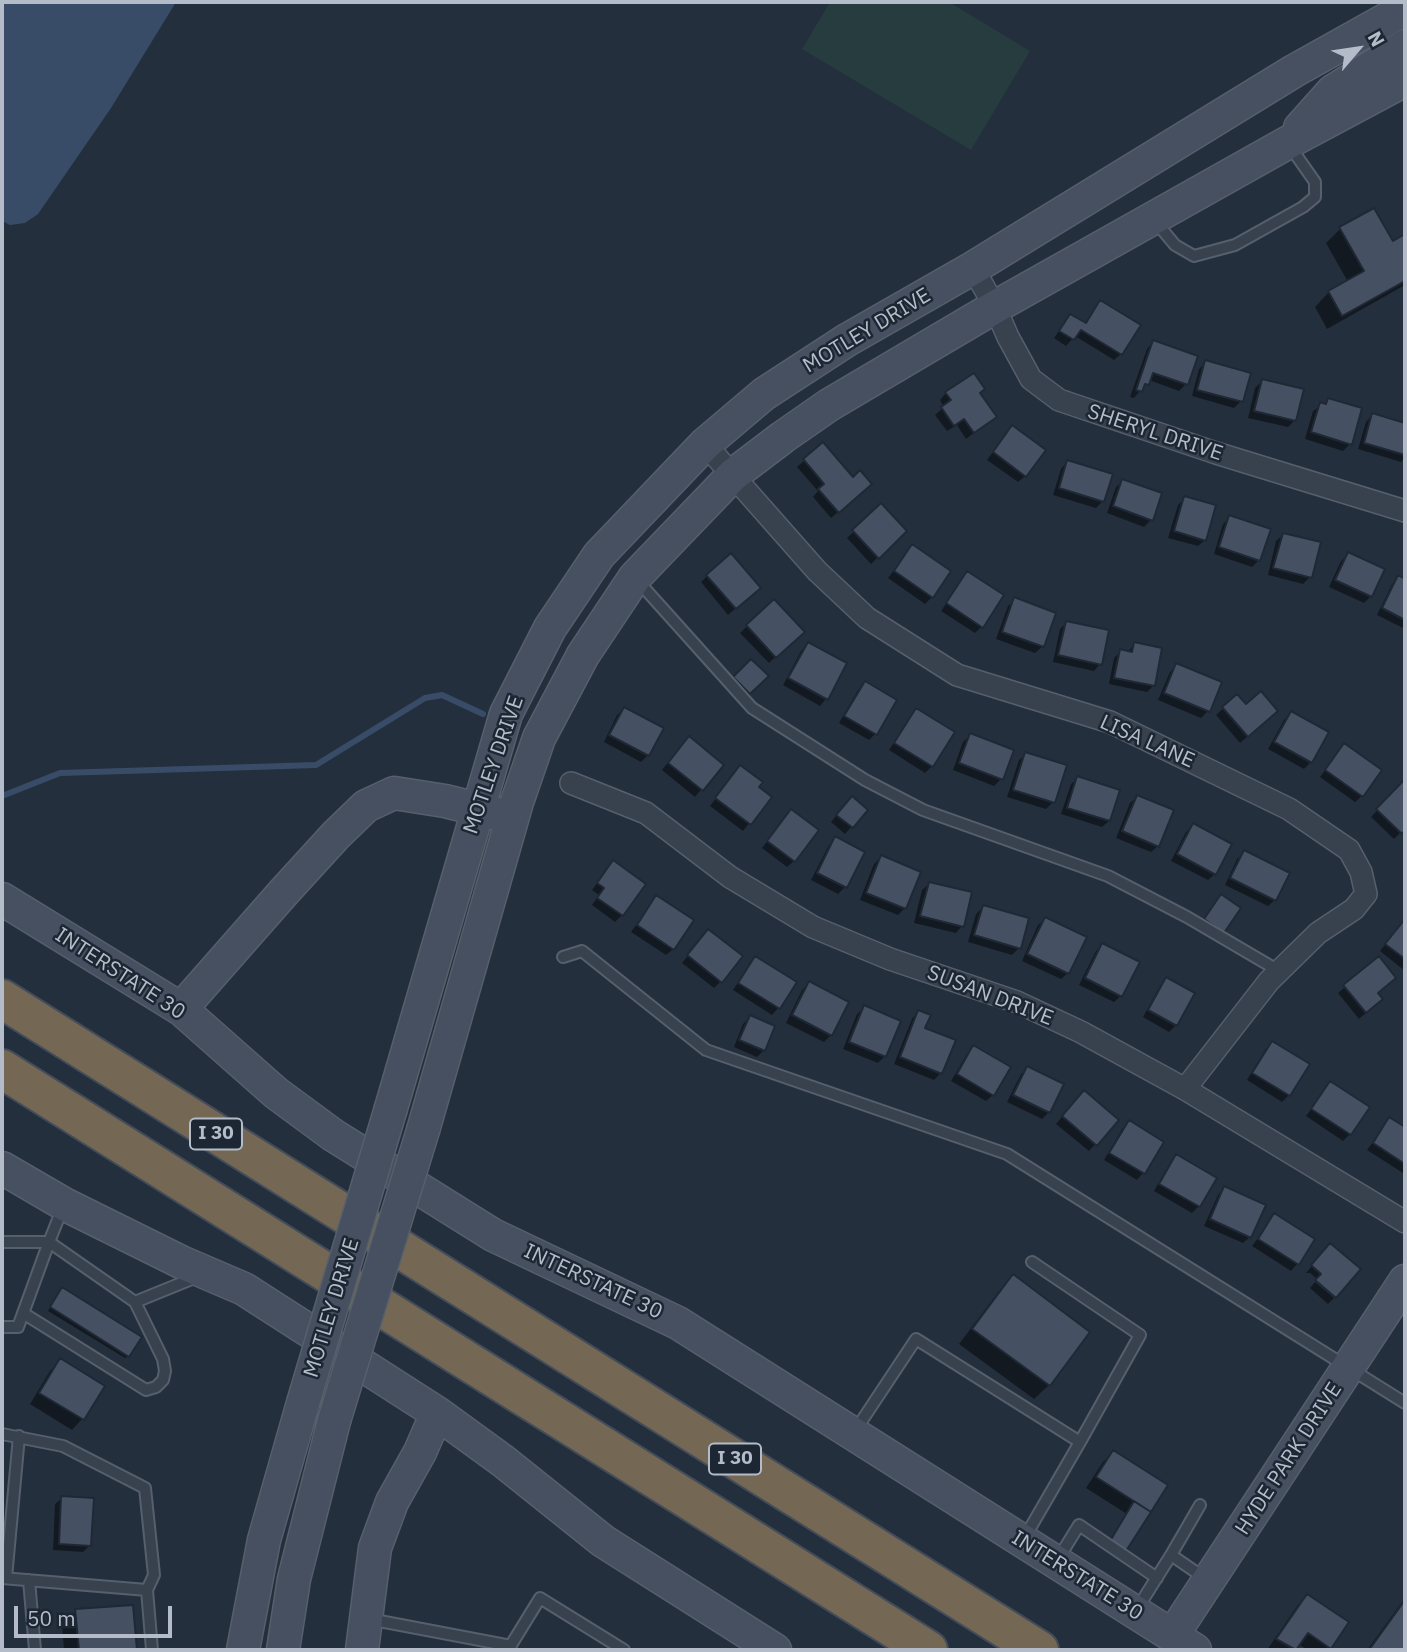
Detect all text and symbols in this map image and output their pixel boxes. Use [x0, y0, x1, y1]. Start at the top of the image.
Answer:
north arrow [1323, 14, 1393, 84]
text: N [1363, 27, 1390, 51]
street label: MOTLEY DRIVE [799, 283, 935, 379]
street label: SHERYL DRIVE [1084, 399, 1226, 467]
street label: MOTLEY DRIVE [459, 693, 529, 837]
street label: LISA LANE [1096, 710, 1198, 774]
street label: INTERSTATE 30 [50, 923, 190, 1025]
street label: SUSAN DRIVE [923, 960, 1057, 1032]
road number: I 30 [190, 1118, 242, 1150]
street label: MOTLEY DRIVE [299, 1235, 365, 1381]
street label: INTERSTATE 30 [520, 1239, 666, 1325]
street label: HYDE PARK DRIVE [1230, 1378, 1348, 1540]
road number: I 30 [709, 1443, 761, 1474]
street label: INTERSTATE 30 [1007, 1526, 1147, 1626]
scale bar [18, 1592, 175, 1636]
text: 50 m [27, 1604, 76, 1632]

